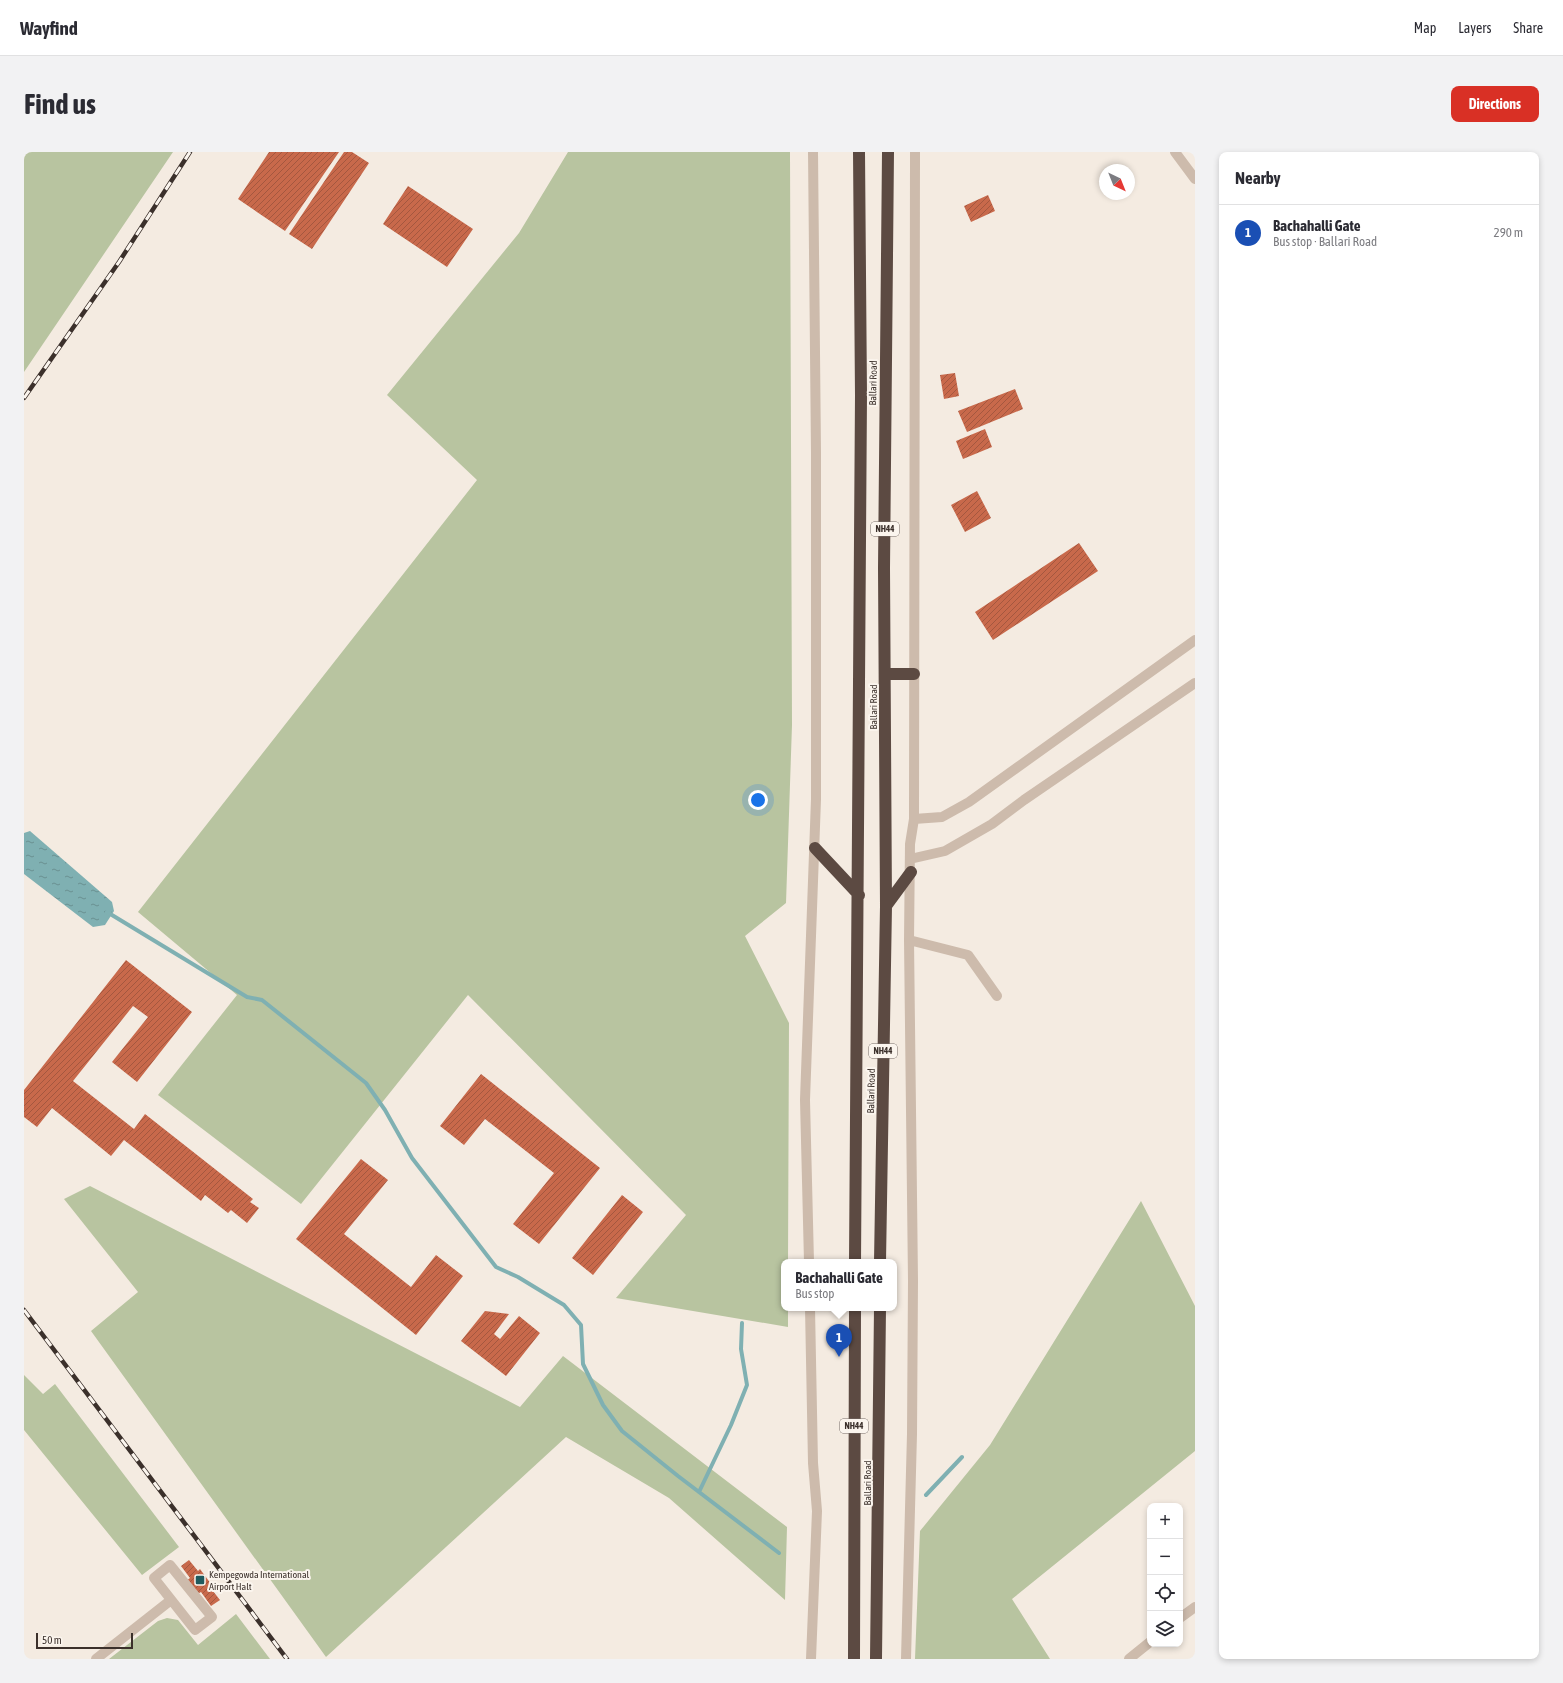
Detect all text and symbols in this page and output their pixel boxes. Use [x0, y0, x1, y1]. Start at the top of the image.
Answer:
text: Wayfind [20, 17, 78, 39]
text: Map [1414, 20, 1436, 36]
text: Layers [1458, 20, 1491, 36]
text: Share [1513, 20, 1543, 36]
button: Directions [1451, 86, 1539, 122]
text: Find us [24, 88, 96, 120]
north arrow [1099, 164, 1135, 200]
text: Nearby [1235, 168, 1281, 188]
text: Bachahalli Gate [1273, 217, 1361, 234]
text: 1 [1245, 225, 1251, 240]
text: 290 m [1494, 225, 1523, 240]
text: Bus stop · Ballari Road [1273, 234, 1377, 249]
street label: Ballari Road [867, 360, 879, 406]
road number: NH44 [871, 522, 899, 536]
street label: Ballari Road [868, 684, 879, 730]
your location [748, 790, 768, 810]
road number: NH44 [869, 1044, 897, 1058]
street label: Ballari Road [865, 1068, 877, 1114]
popup [781, 1259, 897, 1311]
text: Bachahalli Gate [795, 1269, 883, 1286]
text: Bus stop [795, 1286, 835, 1301]
pin: 1 [826, 1324, 852, 1357]
road number: NH44 [840, 1419, 868, 1433]
street label: Ballari Road [862, 1460, 873, 1506]
map controls [1147, 1503, 1183, 1647]
button: + [1147, 1503, 1183, 1539]
button: − [1147, 1539, 1183, 1575]
place label: Kempegowda International Airport Halt [209, 1569, 310, 1592]
marker: Kempegowda International Airport Halt [194, 1574, 206, 1586]
button: locate [1147, 1575, 1183, 1611]
button: layers [1147, 1611, 1183, 1647]
scale bar [36, 1631, 133, 1650]
text: 50 m [42, 1634, 62, 1646]

